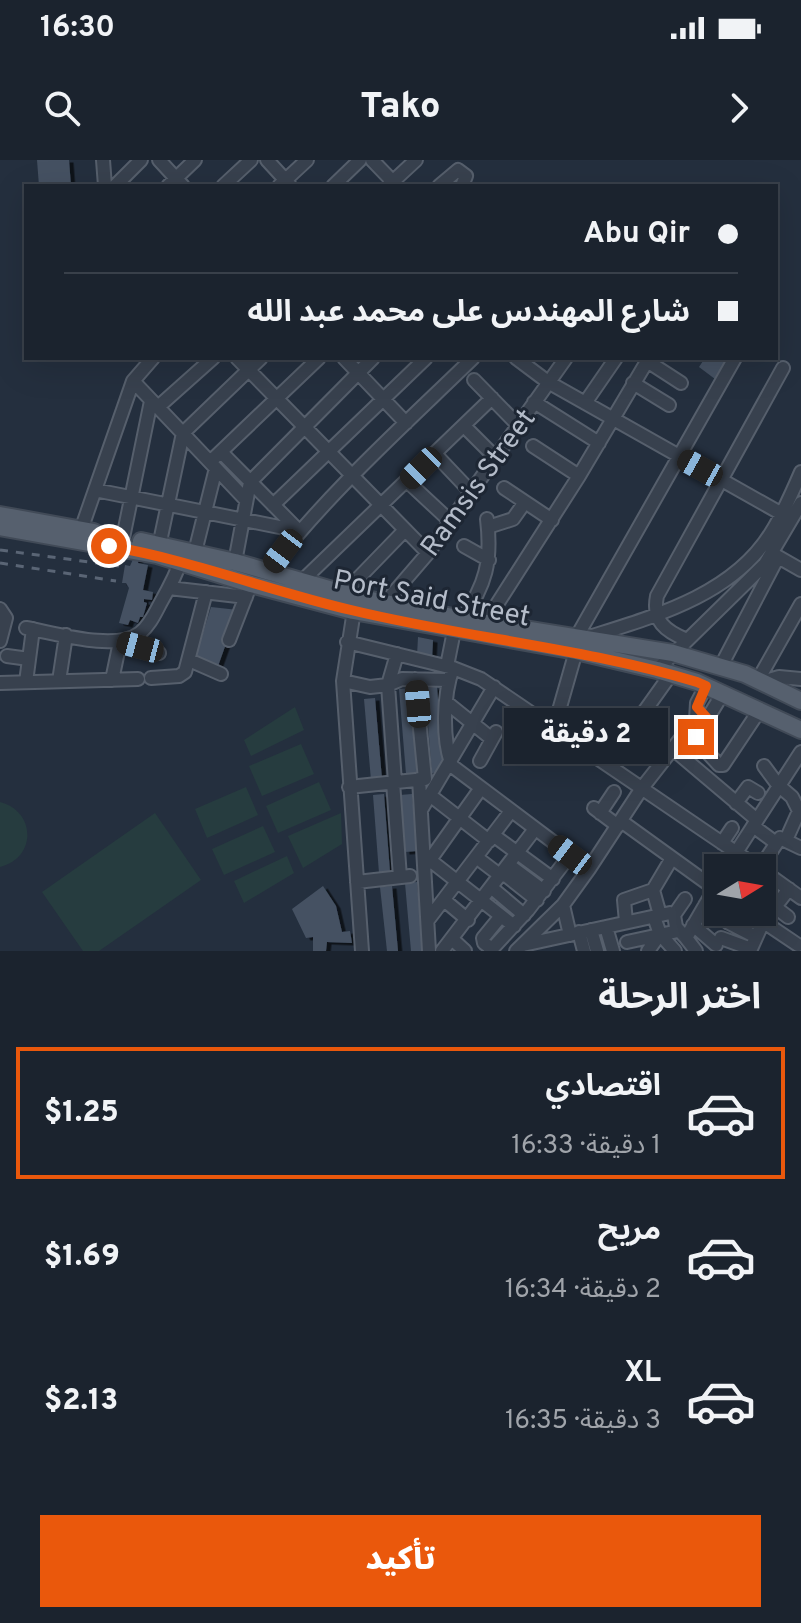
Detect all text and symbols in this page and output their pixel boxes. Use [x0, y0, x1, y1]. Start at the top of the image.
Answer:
text: 16:30 [40, 10, 115, 47]
text: Tako [360, 85, 441, 131]
icon: search [40, 86, 84, 130]
icon: forward [717, 86, 761, 130]
text: Abu Qir [583, 216, 690, 253]
text: شارع المهندس على محمد عبد الله [247, 295, 690, 332]
street label: Ramsis Street [414, 403, 545, 565]
car [396, 443, 446, 493]
car [673, 446, 727, 490]
car [259, 525, 307, 577]
route start [91, 528, 127, 564]
street label: Port Said Street [330, 563, 533, 637]
car [114, 629, 166, 665]
car [404, 679, 432, 729]
callout: 2 دقيقة [504, 709, 668, 765]
text: 2 دقيقة [541, 719, 631, 752]
route end [678, 719, 714, 755]
car [544, 831, 596, 879]
north arrow [704, 854, 776, 926]
map controls [704, 854, 776, 926]
text: اختر الرحلة [598, 976, 761, 1022]
text: اقتصادي [546, 1069, 661, 1106]
icon: car [685, 1077, 757, 1149]
text: $1.25 [44, 1095, 119, 1132]
text: 1 دقيقة · 16:33 [511, 1130, 661, 1163]
text: مريح [598, 1213, 661, 1250]
icon: car [685, 1221, 757, 1293]
text: $1.69 [44, 1239, 120, 1276]
text: 2 دقيقة · 16:34 [505, 1274, 661, 1307]
text: XL [624, 1355, 661, 1392]
icon: car [685, 1365, 757, 1437]
text: $2.13 [44, 1383, 118, 1420]
text: 3 دقيقة · 16:35 [505, 1405, 661, 1438]
button: تأكيد [40, 1515, 761, 1607]

